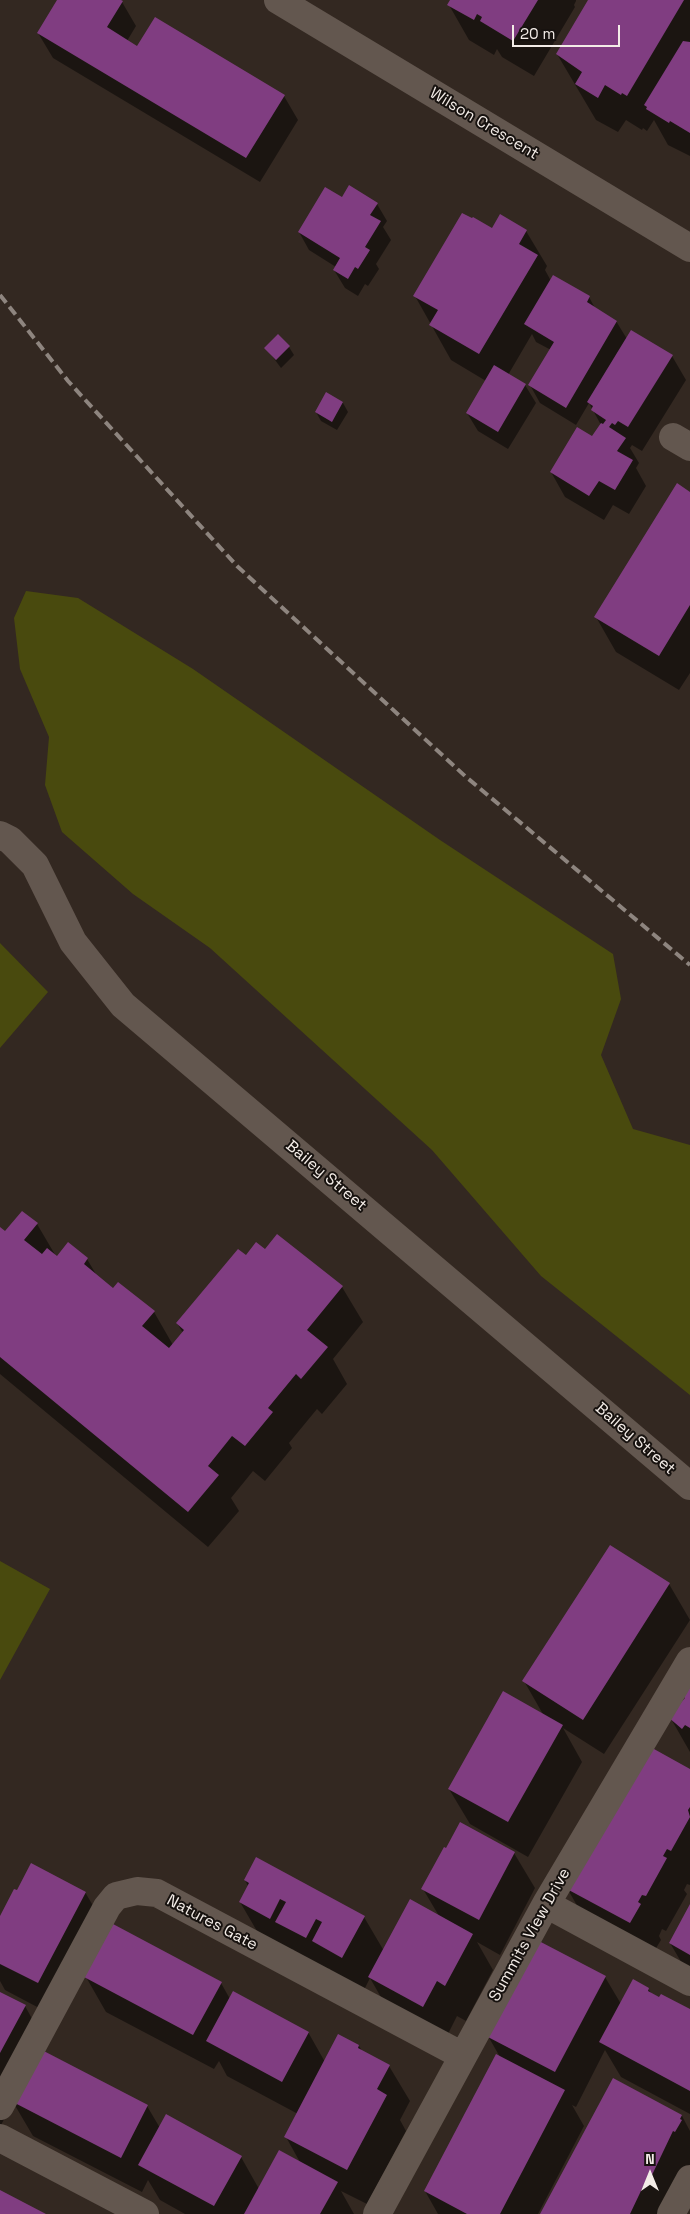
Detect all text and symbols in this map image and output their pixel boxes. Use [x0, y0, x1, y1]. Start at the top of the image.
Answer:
scale bar [515, 15, 622, 47]
text: 20 m [520, 24, 555, 43]
street label: Wilson Crescent [426, 84, 542, 164]
street label: Bailey Street [282, 1137, 370, 1215]
street label: Bailey Street [591, 1399, 679, 1479]
street label: Summits View Drive [485, 1865, 575, 2005]
street label: Natures Gate [163, 1891, 261, 1955]
north arrow [625, 2149, 675, 2199]
text: N [645, 2150, 655, 2168]

